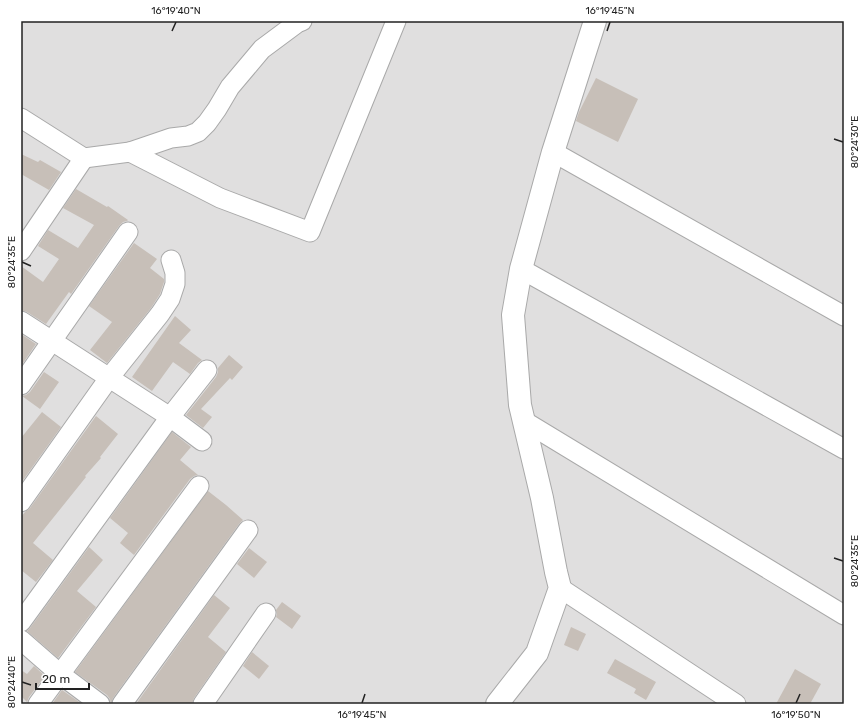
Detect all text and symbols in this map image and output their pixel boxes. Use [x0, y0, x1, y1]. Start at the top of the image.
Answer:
text: 16°19'40"N [151, 5, 201, 17]
text: 16°19'45"N [586, 5, 634, 17]
text: 80°24'30"E [849, 116, 861, 168]
text: 80°24'35"E [6, 236, 18, 288]
text: 80°24'35"E [849, 535, 861, 587]
text: 80°24'40"E [6, 656, 18, 708]
scale bar [36, 665, 89, 691]
text: 20 m [42, 672, 70, 686]
text: 16°19'45"N [338, 709, 386, 721]
text: 16°19'50"N [771, 709, 821, 721]

